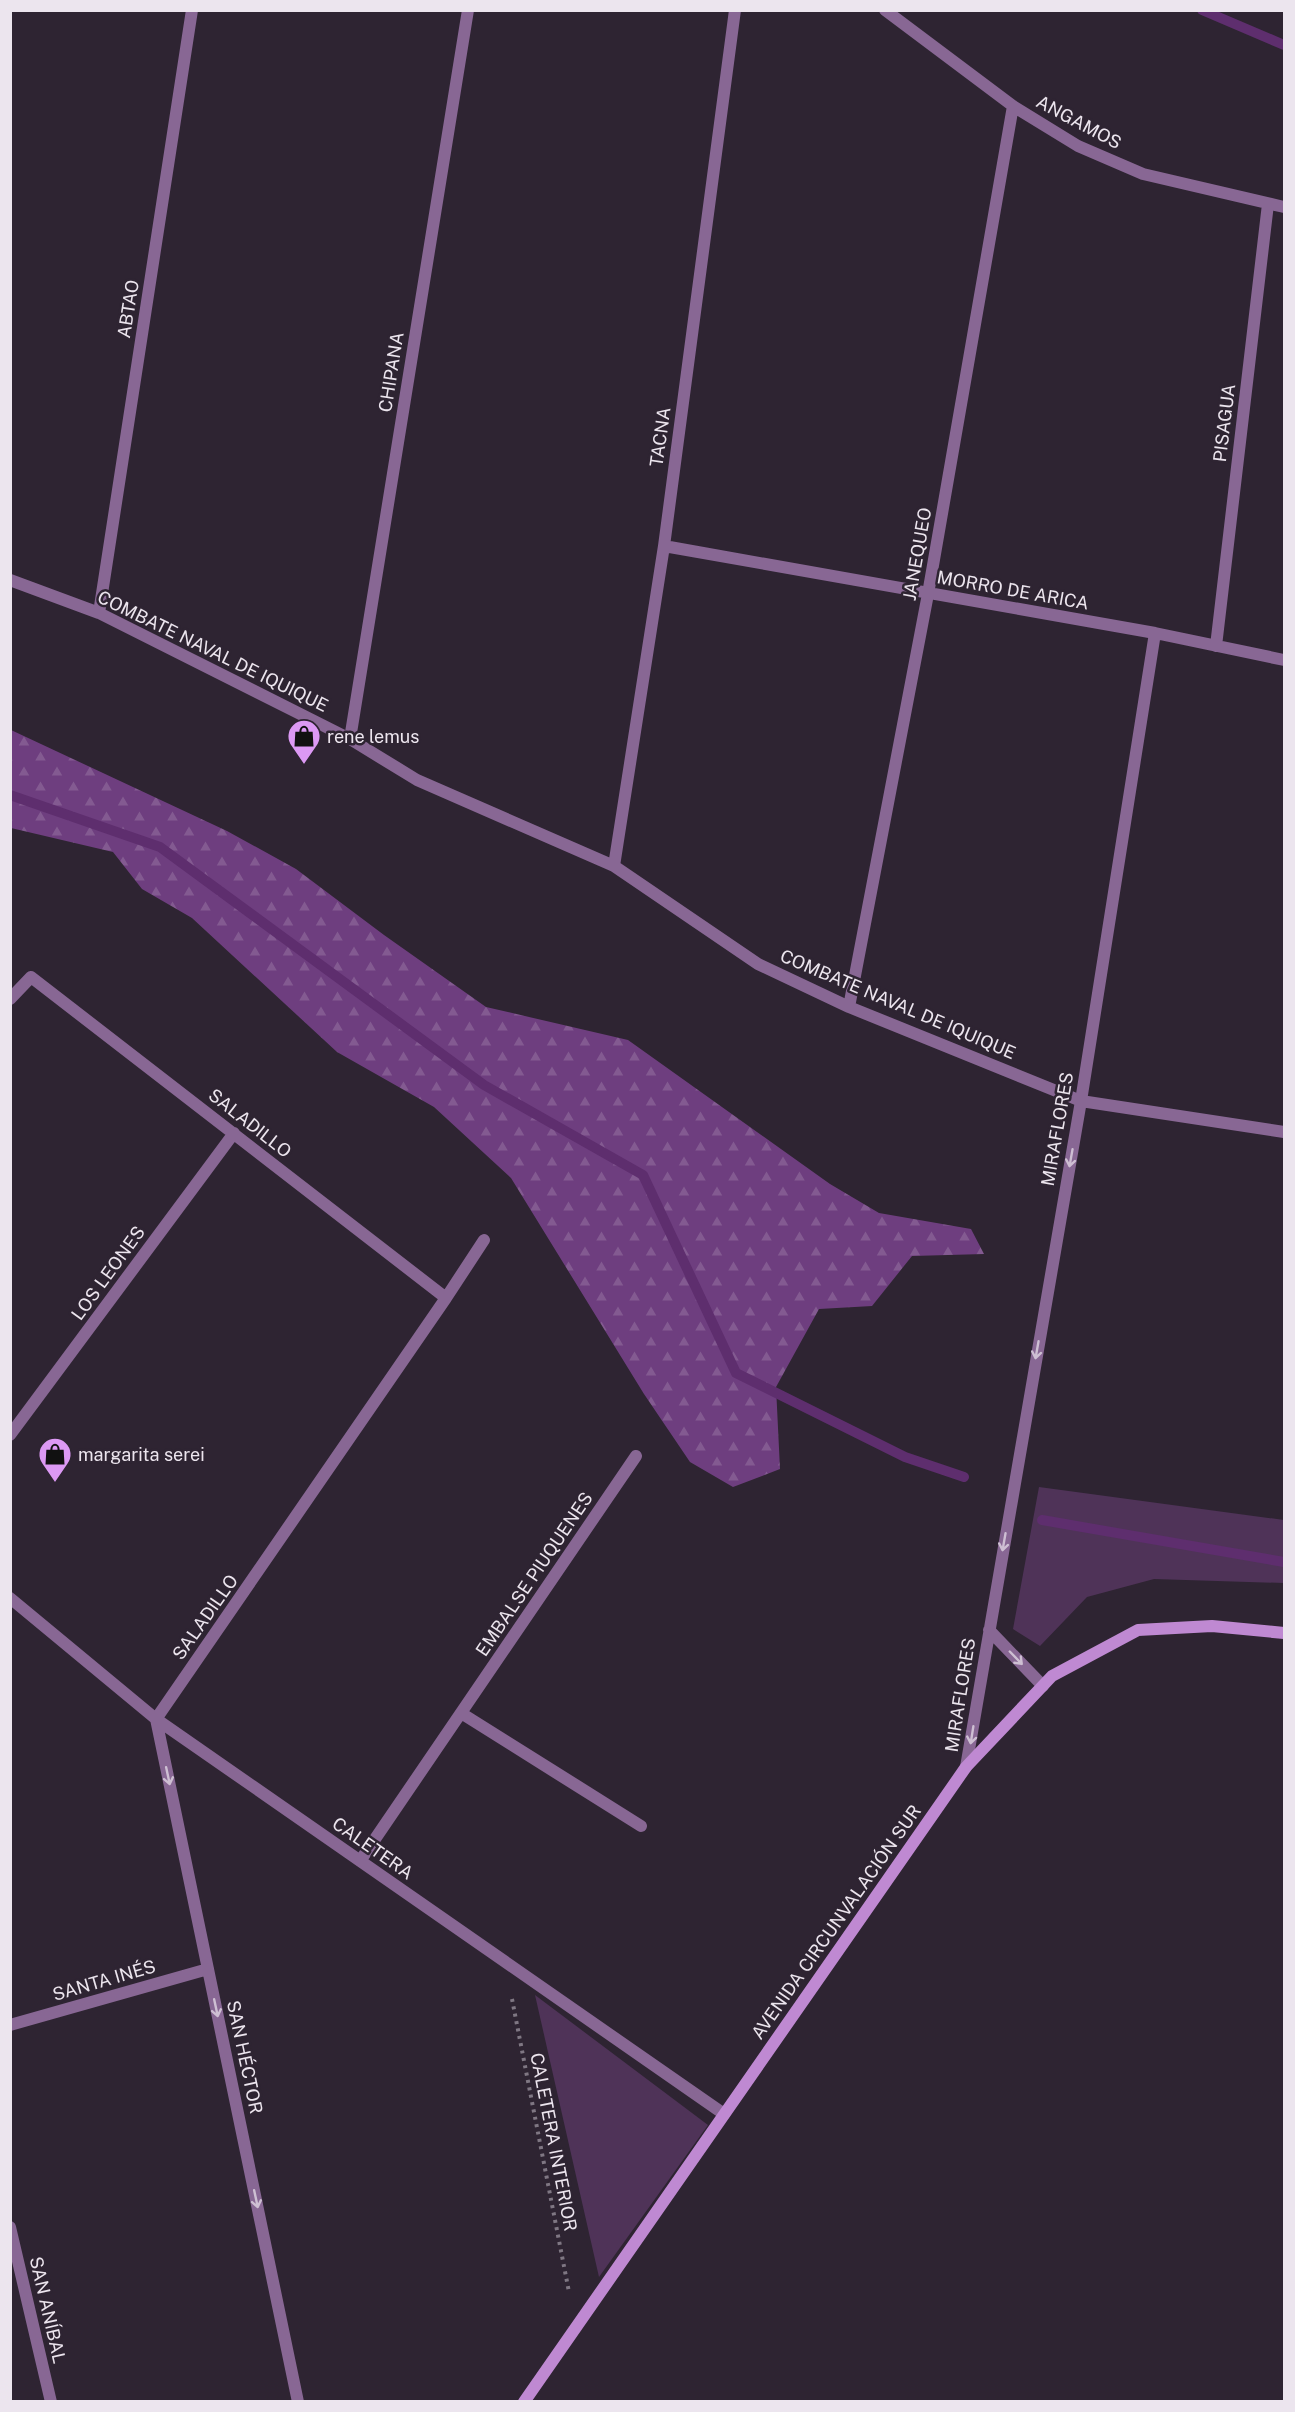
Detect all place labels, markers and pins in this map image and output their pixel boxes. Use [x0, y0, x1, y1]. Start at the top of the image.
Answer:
shop icon: rene lemus [286, 718, 322, 765]
place label: rene lemus [327, 726, 419, 747]
shop icon: margarita serei [37, 1436, 73, 1483]
place label: margarita serei [78, 1444, 205, 1465]

